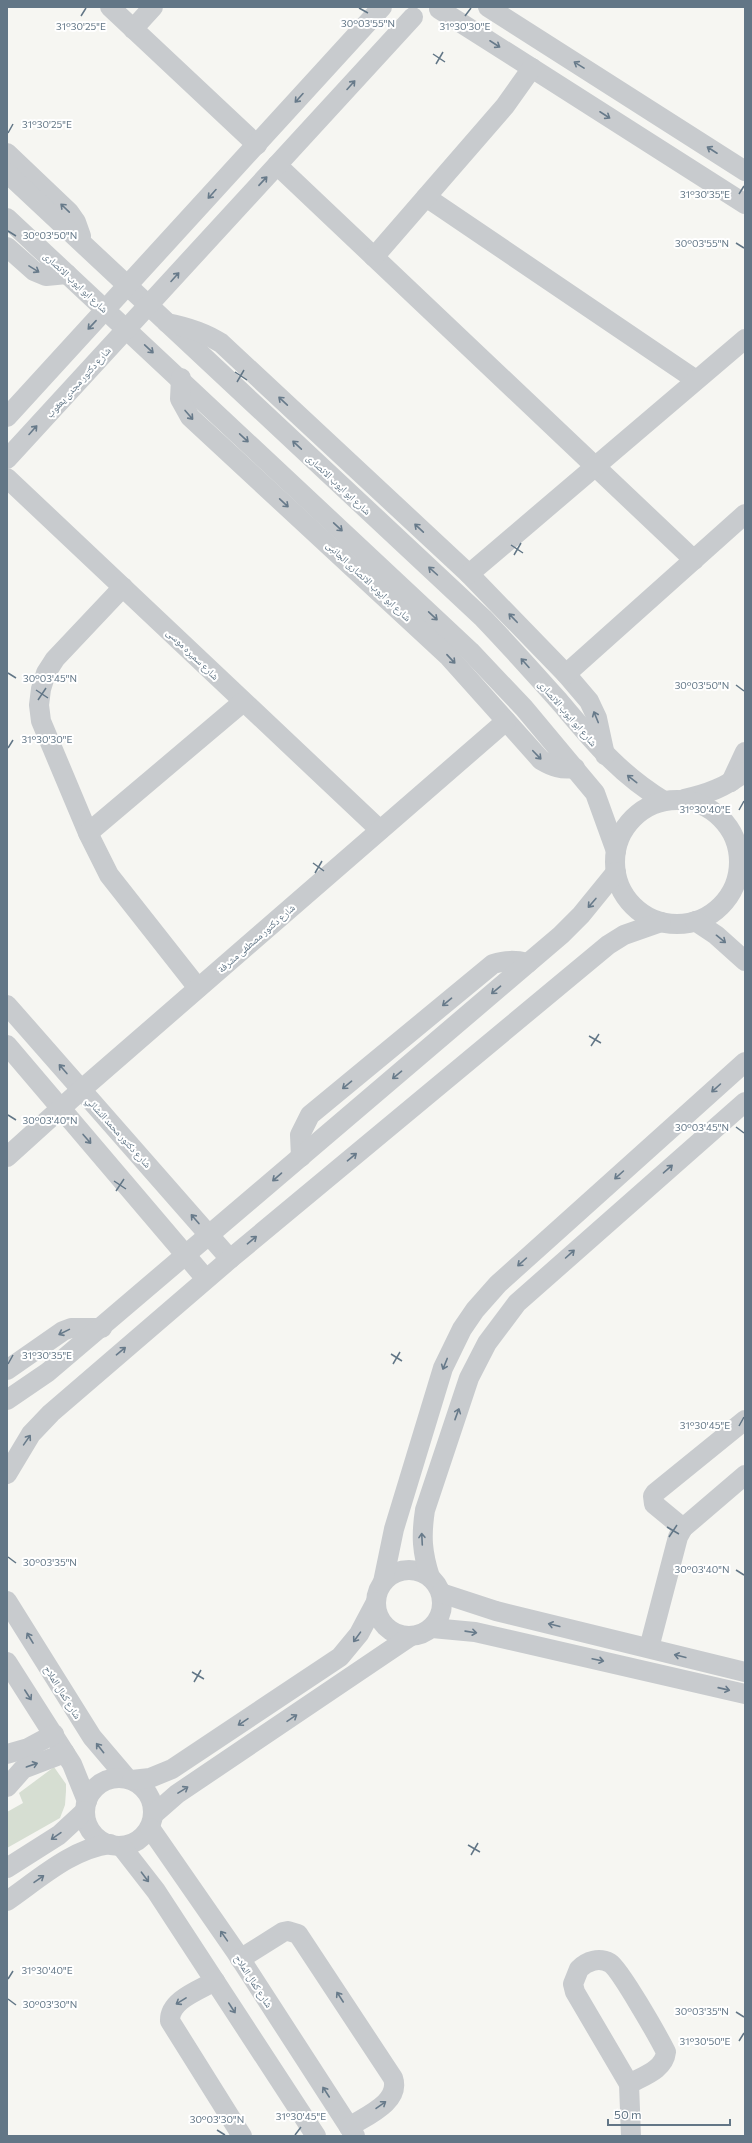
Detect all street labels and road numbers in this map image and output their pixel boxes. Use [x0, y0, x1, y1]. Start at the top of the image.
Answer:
street label: شارع ابو ايوب الانصارى [41, 249, 111, 316]
street label: شارع دكتور مجدى يعقوب [43, 344, 114, 421]
street label: شارع ابو ايوب الانصارى [304, 451, 374, 518]
street label: شارع ابو ايوب الانصارى الجانبى [323, 539, 414, 624]
street label: شارع سميره موسى [164, 626, 222, 683]
street label: شارع ابو ايوب الانصارى [535, 678, 600, 749]
street label: شارع دكتور مصطفى مشرفة [215, 901, 298, 976]
street label: شارع دكتور محمد النشائي [82, 1094, 154, 1172]
street label: شارع كمال الملاح [41, 1663, 84, 1722]
street label: شارع كمال الملاح [232, 1952, 276, 2011]

